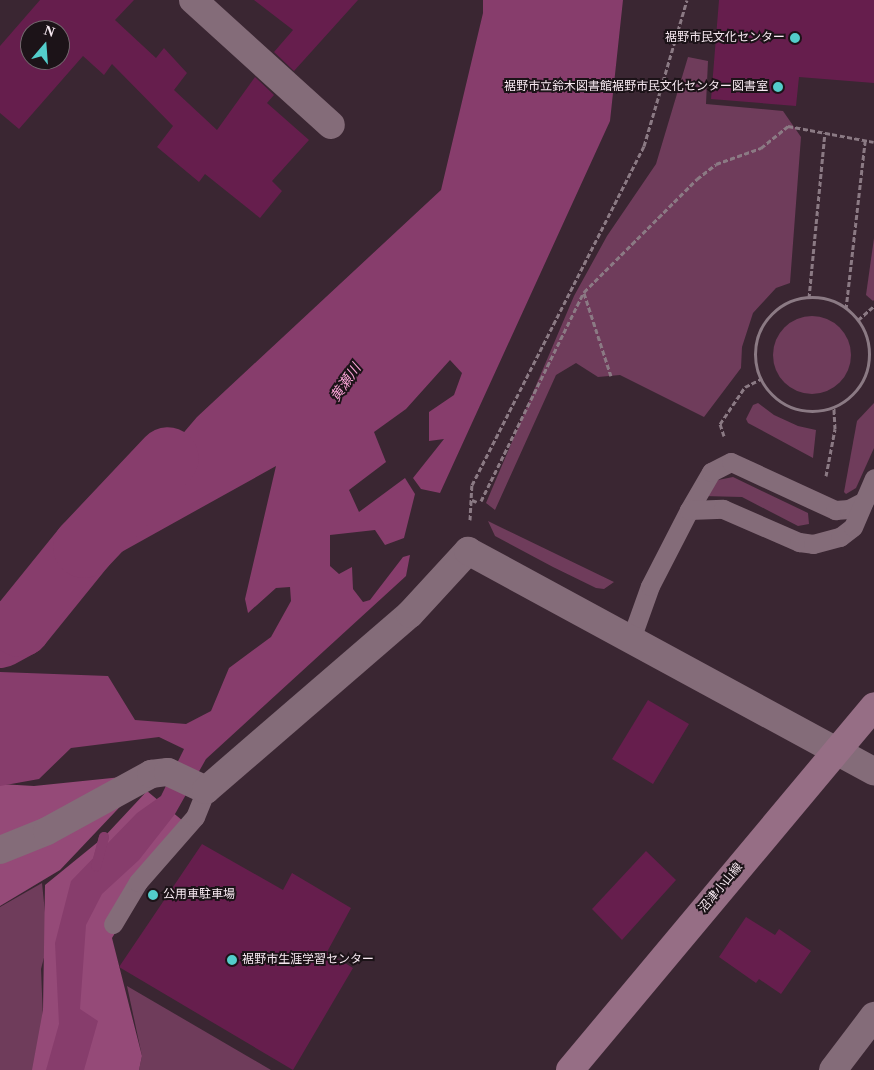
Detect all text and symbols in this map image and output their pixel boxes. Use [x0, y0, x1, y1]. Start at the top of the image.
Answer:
north arrow [20, 20, 70, 70]
text: N [42, 23, 57, 40]
place label: 裾野市民文化センター [665, 31, 785, 45]
marker: 裾野市民文化センター [789, 32, 801, 44]
place label: 裾野市立鈴木図書館裾野市民文化センター図書室 [504, 80, 768, 94]
marker: 裾野市立鈴木図書館裾野市民文化センター図書室 [772, 81, 784, 93]
water label: 黄瀬川 [327, 361, 365, 405]
street label: 沼津小山線 [696, 860, 746, 916]
place label: 公用車駐車場 [163, 888, 235, 902]
marker: 公用車駐車場 [147, 889, 159, 901]
place label: 裾野市生涯学習センター [242, 953, 374, 967]
marker: 裾野市生涯学習センター [226, 954, 238, 966]

